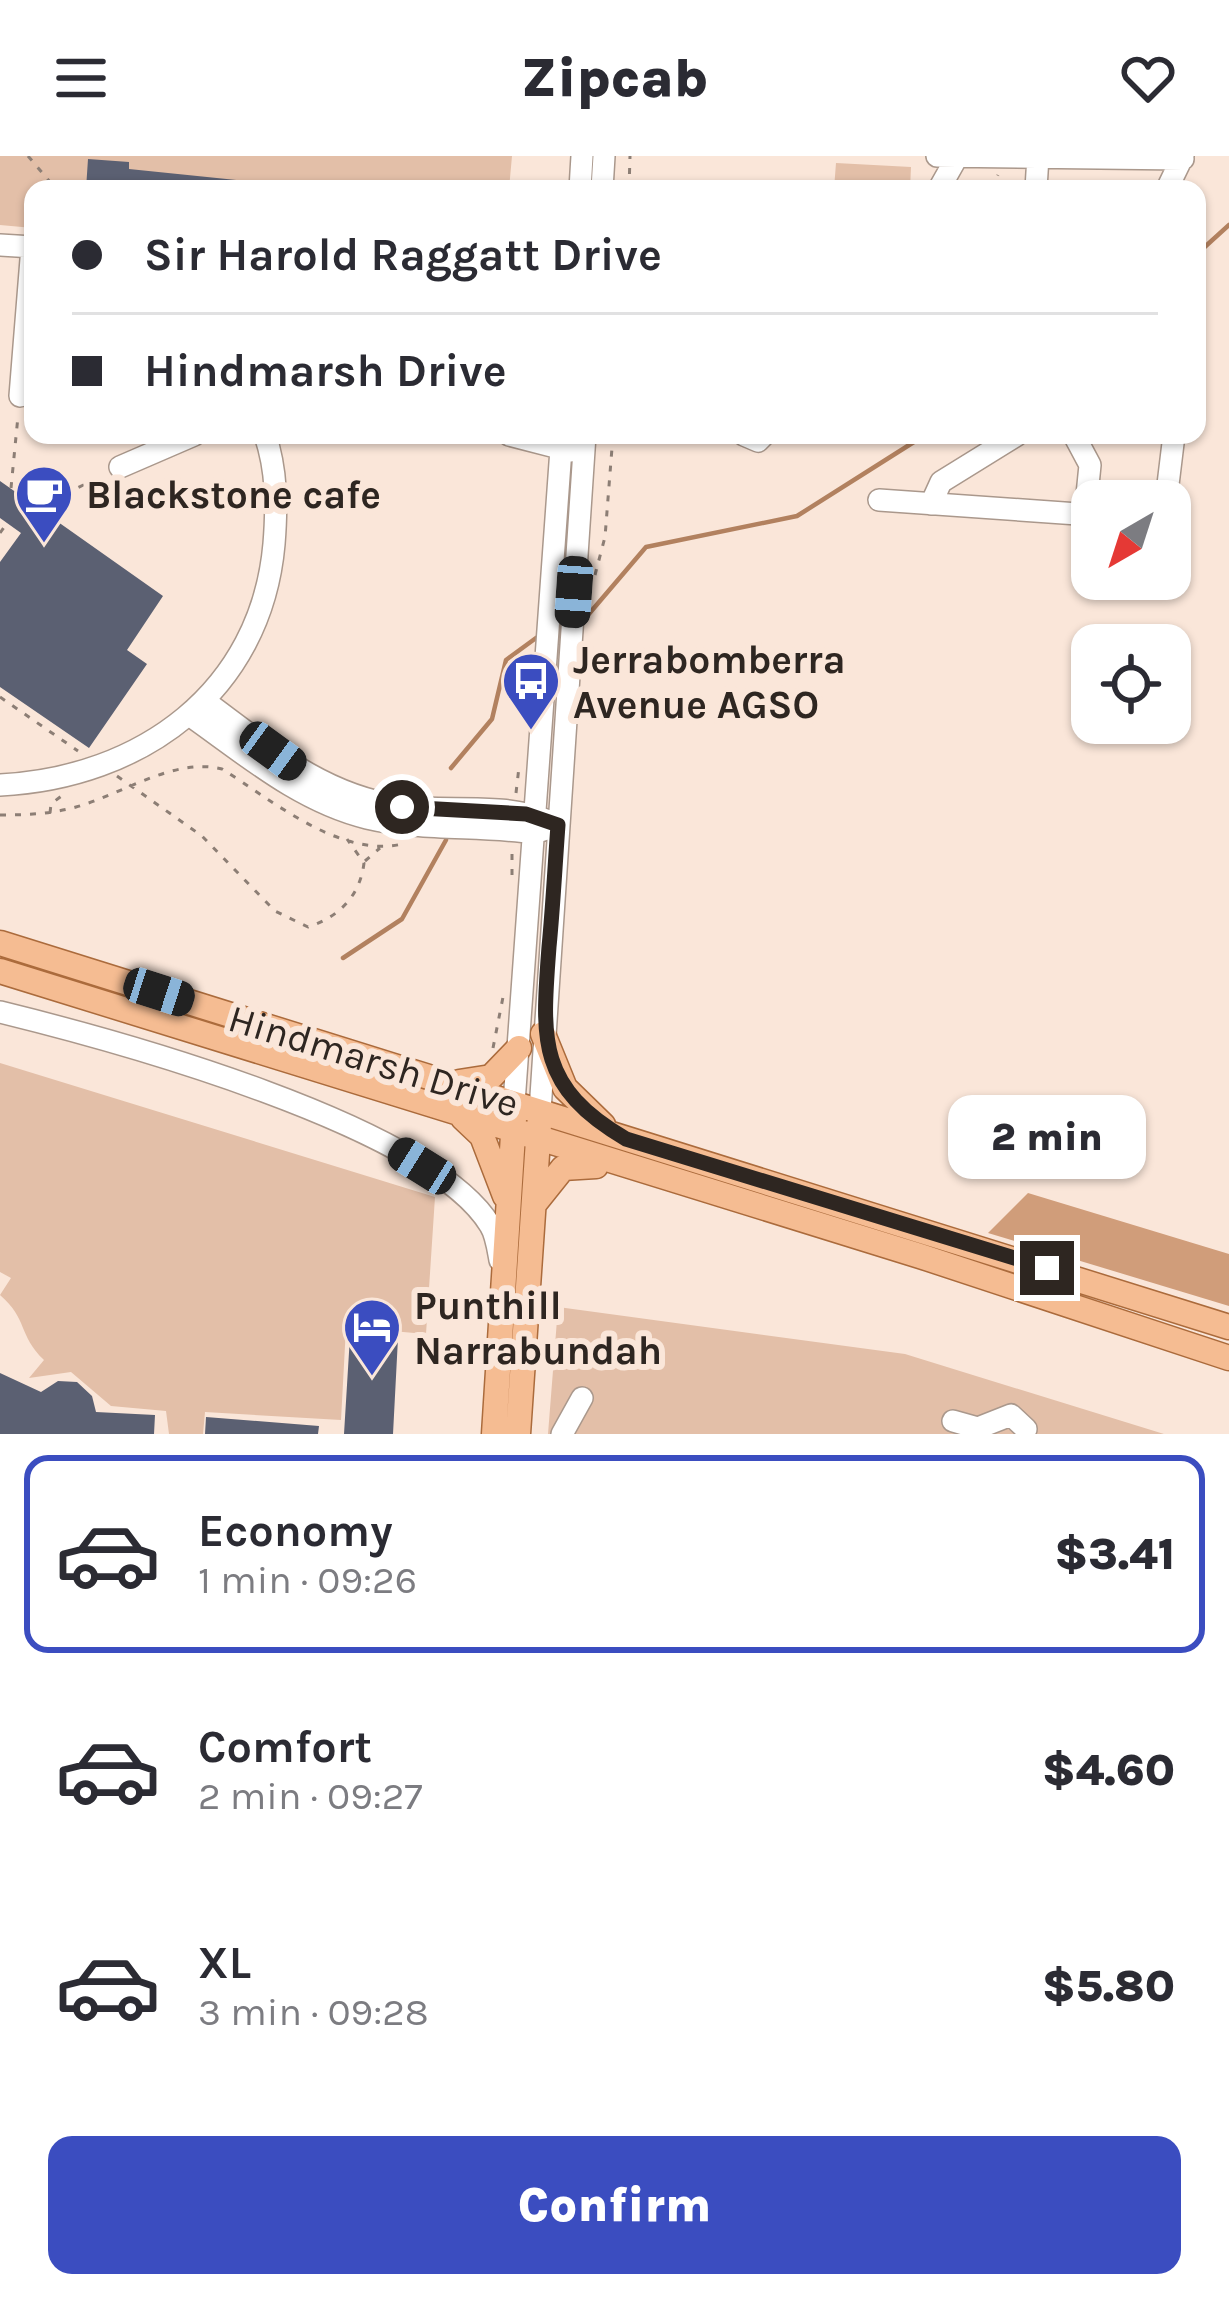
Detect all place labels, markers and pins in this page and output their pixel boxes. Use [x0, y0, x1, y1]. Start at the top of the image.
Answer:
cafe icon: Blackstone cafe [13, 463, 75, 545]
place label: Blackstone cafe [86, 472, 381, 518]
place label: Jerrabomberra Avenue AGSO [573, 637, 845, 728]
bus stop icon: Jerrabomberra Avenue AGSO [500, 650, 562, 732]
place label: Punthill Narrabundah [414, 1283, 662, 1374]
hotel icon: Punthill Narrabundah [341, 1296, 403, 1378]

